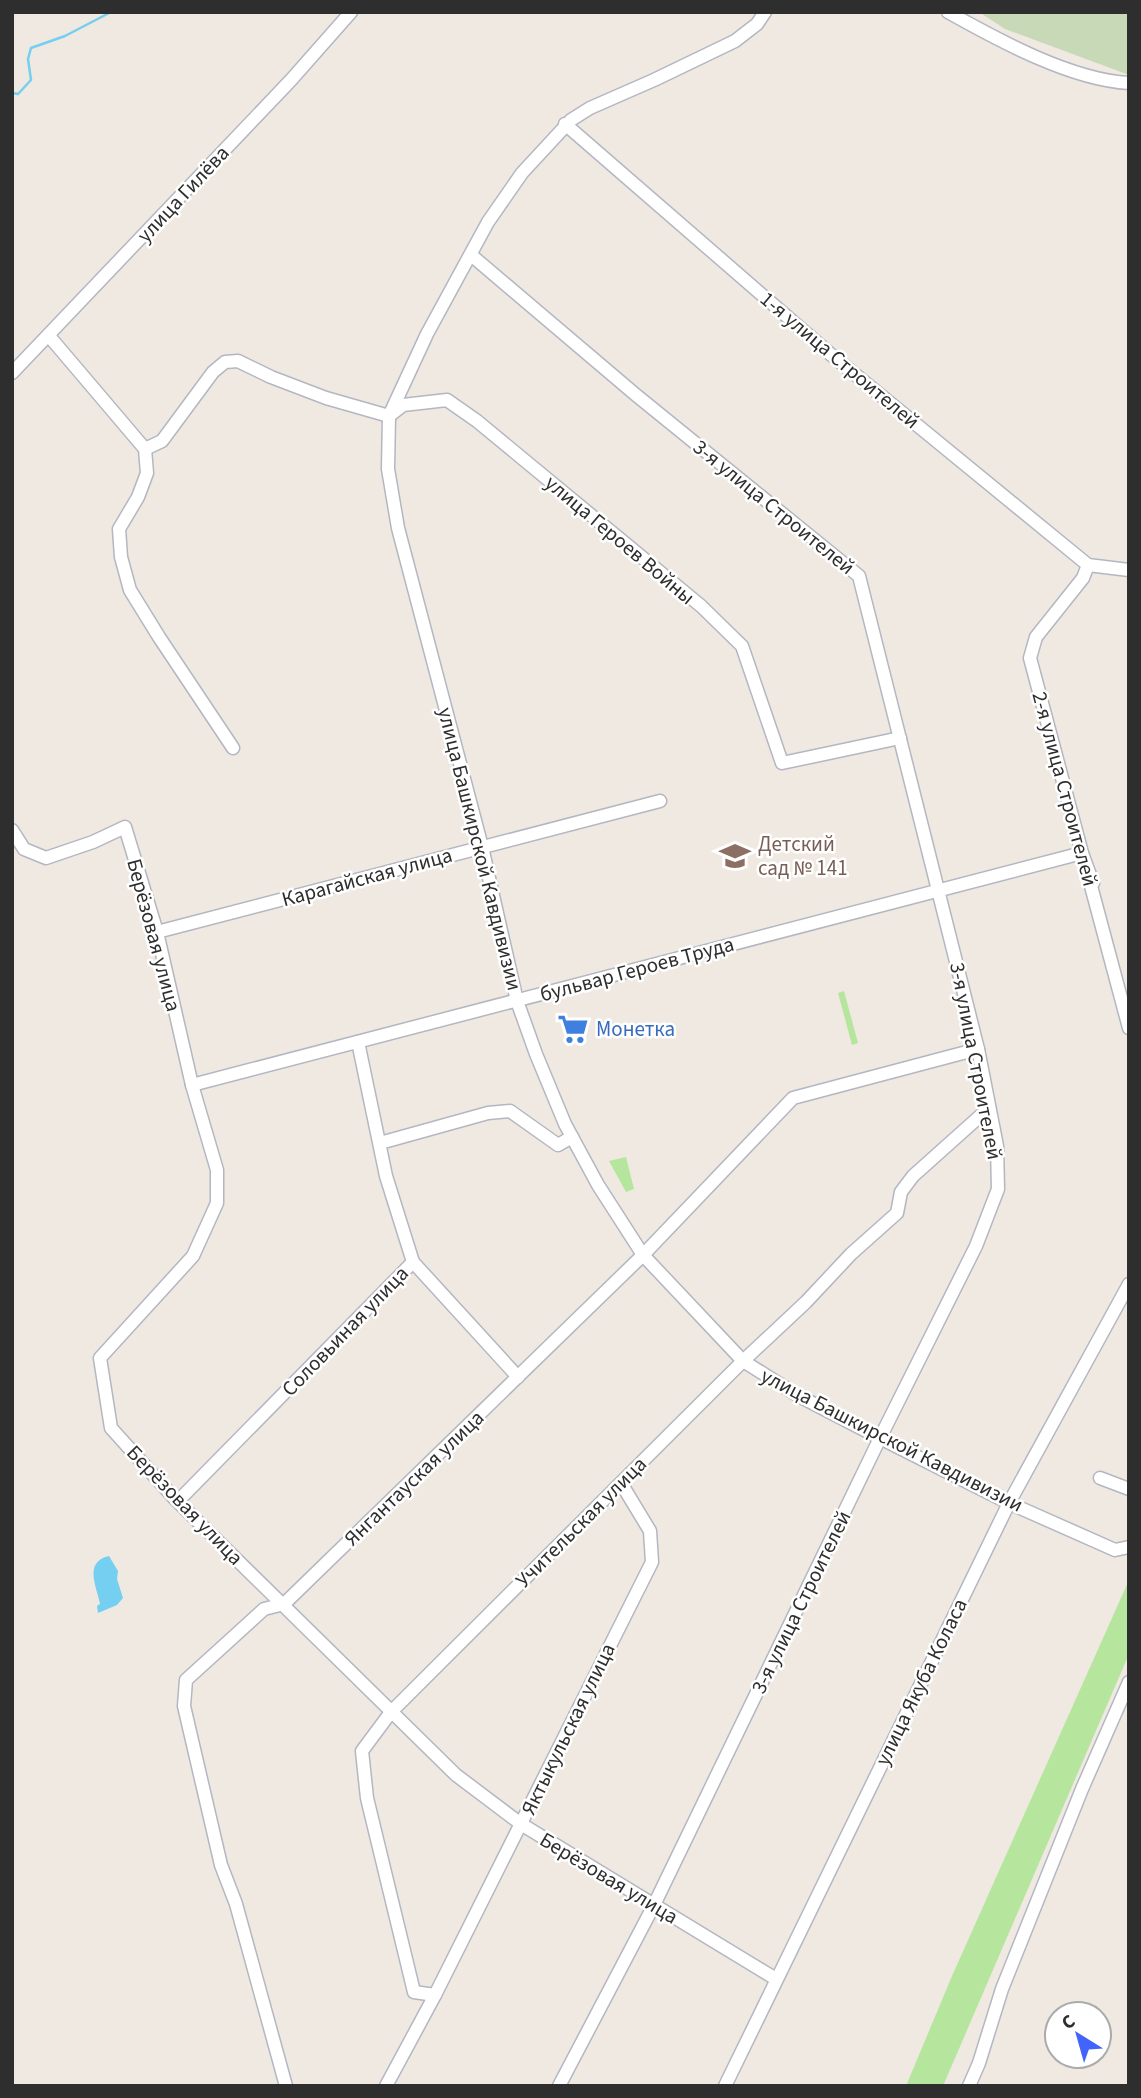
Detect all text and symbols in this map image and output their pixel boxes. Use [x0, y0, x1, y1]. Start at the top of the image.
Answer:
street label: улица Гилёва [130, 139, 236, 249]
street label: 1-я улица Строителей [754, 284, 926, 436]
street label: 3-я улица Строителей [687, 432, 861, 582]
street label: улица Героев Войны [538, 468, 702, 612]
street label: 2-я улица Строителей [1025, 688, 1105, 890]
street label: улица Башкирской Кавдивизии [430, 704, 530, 994]
place label: Детский сад № 141 [758, 829, 848, 883]
school or university icon: Детский сад № 141 [718, 839, 752, 873]
street label: Карагайская улица [278, 840, 456, 914]
street label: Берёзовая улица [119, 855, 189, 1015]
street label: бульвар Героев Труда [537, 929, 737, 1009]
street label: 3-я улица Строителей [942, 960, 1010, 1162]
supermarket icon: Монетка [556, 1012, 590, 1046]
place label: Монетка [596, 1014, 675, 1044]
street label: Соловьиная улица [275, 1259, 415, 1403]
street label: улица Башкирской Кавдивизии [756, 1361, 1028, 1519]
street label: Янгантауская улица [337, 1403, 491, 1553]
street label: Берёзовая улица [120, 1438, 250, 1572]
street label: Учительская улица [509, 1450, 653, 1594]
street label: 3-я улица Строителей [744, 1505, 858, 1699]
street label: улица Якуба Коласа [868, 1593, 974, 1771]
street label: Яктыкульская улица [513, 1638, 623, 1820]
street label: Берёзовая улица [534, 1825, 684, 1931]
north arrow [1043, 2000, 1113, 2070]
text: С [1056, 2009, 1081, 2037]

